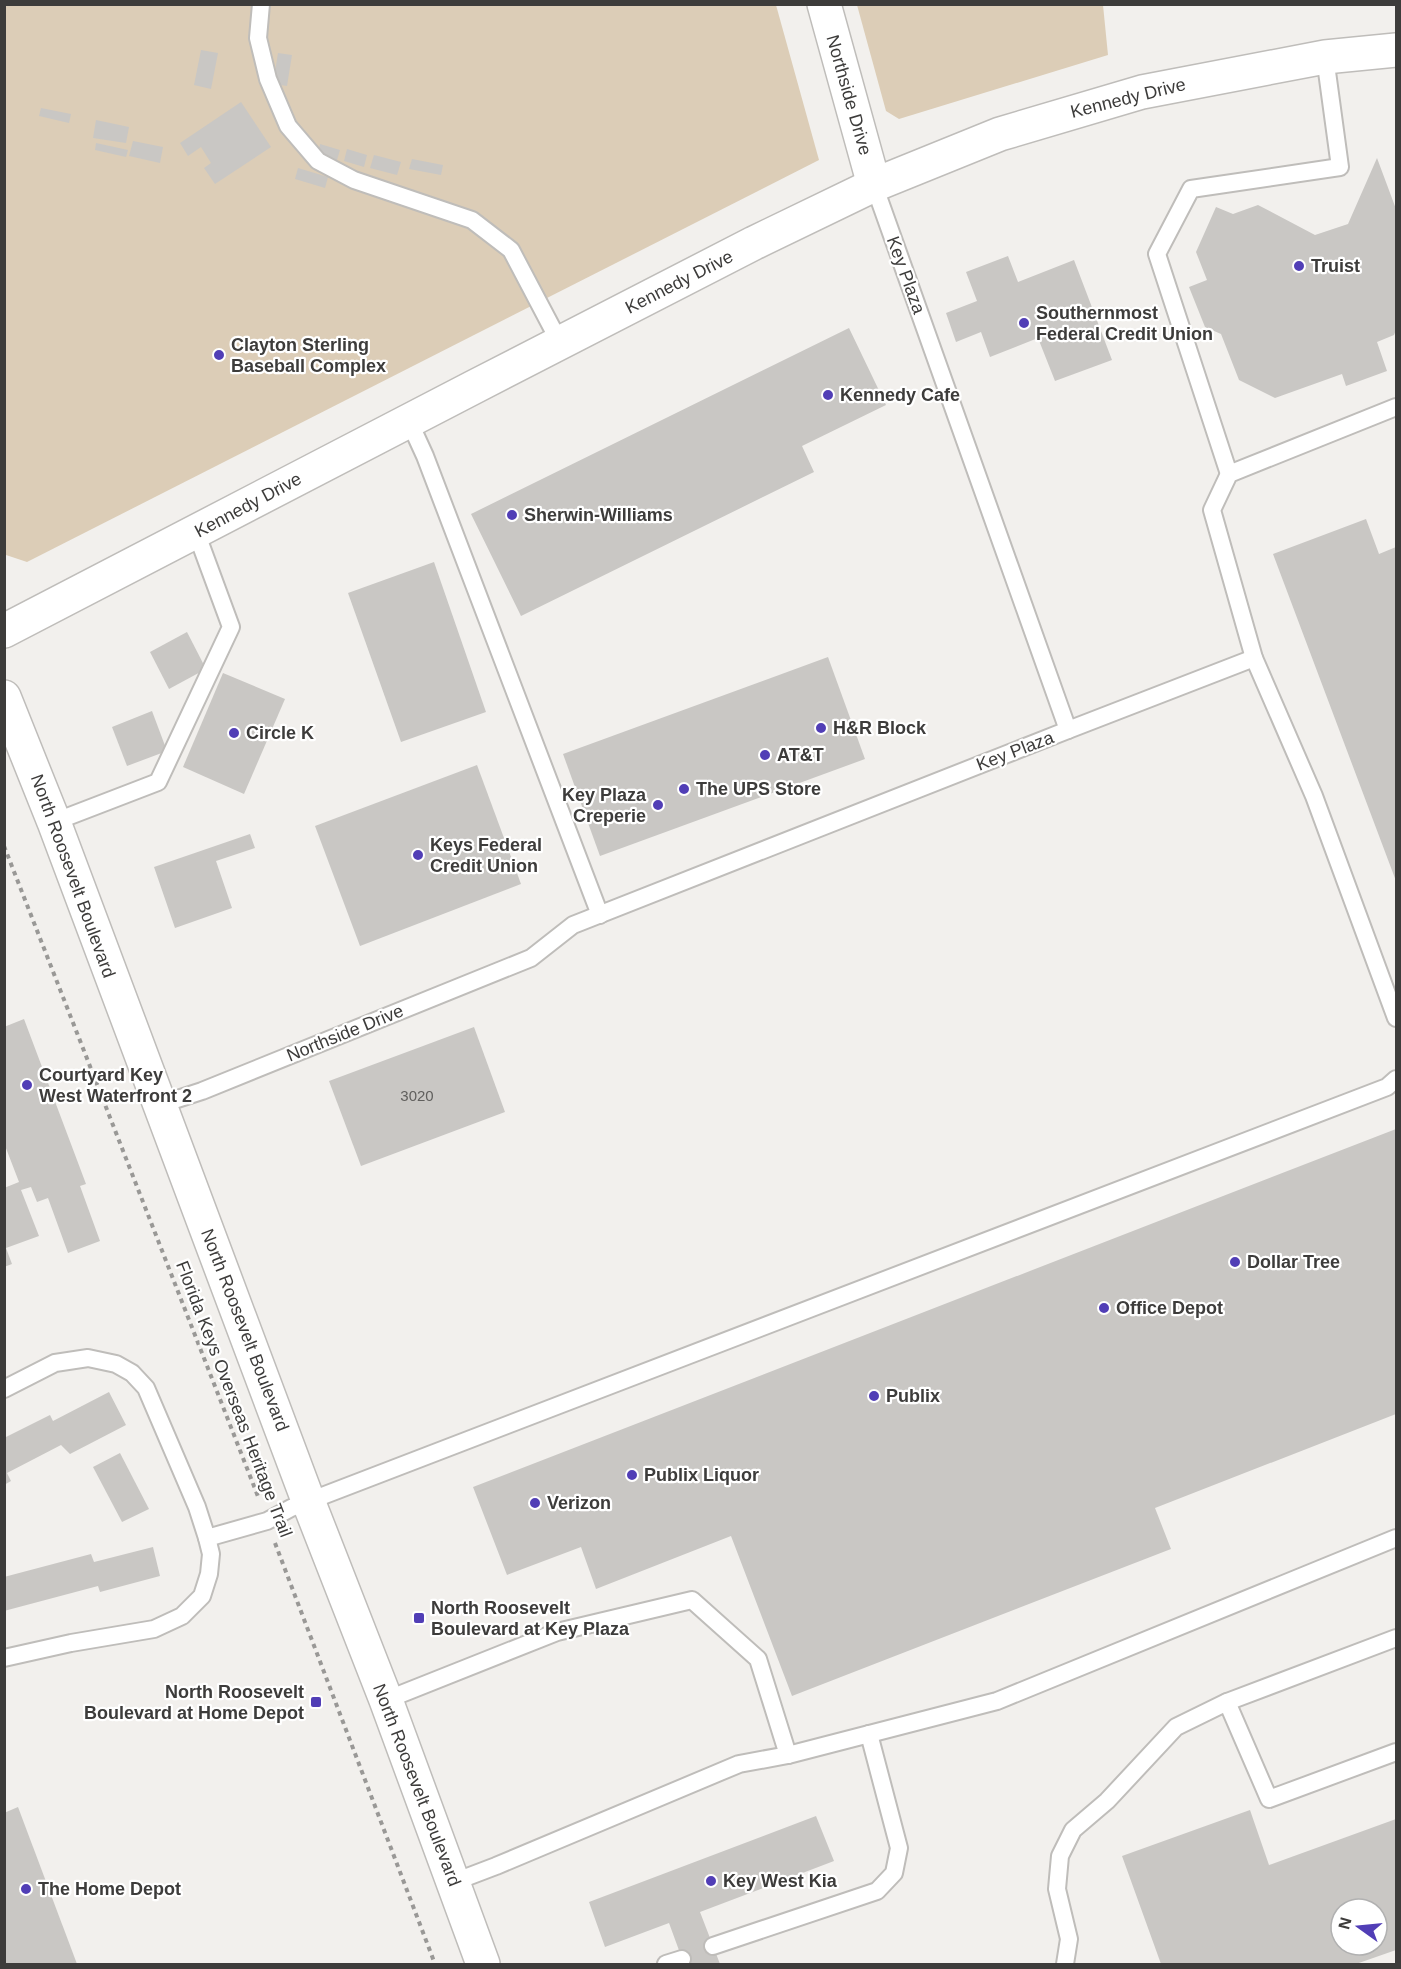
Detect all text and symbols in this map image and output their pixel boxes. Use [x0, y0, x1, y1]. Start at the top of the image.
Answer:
street label: Northside Drive [822, 33, 876, 157]
street label: Kennedy Drive [1068, 74, 1188, 122]
street label: Key Plaza [883, 234, 930, 317]
street label: Kennedy Drive [622, 246, 736, 318]
place label: Truist [1311, 256, 1360, 276]
marker: Truist [1292, 259, 1306, 273]
place label: Southernmost Federal Credit Union [1036, 303, 1213, 344]
marker: Southernmost Federal Credit Union [1017, 316, 1031, 330]
place label: Clayton Sterling Baseball Complex [231, 335, 386, 376]
marker: Clayton Sterling Baseball Complex [212, 348, 226, 362]
place label: Kennedy Cafe [840, 385, 960, 405]
marker: Kennedy Cafe [821, 388, 835, 402]
street label: Kennedy Drive [191, 468, 305, 542]
place label: Sherwin-Williams [524, 505, 673, 525]
marker: Sherwin-Williams [505, 508, 519, 522]
place label: H&R Block [833, 718, 927, 738]
marker: H&R Block [814, 721, 828, 735]
place label: Circle K [246, 723, 314, 743]
marker: Circle K [227, 726, 241, 740]
street label: Key Plaza [974, 727, 1057, 775]
place label: AT&T [777, 745, 824, 765]
marker: AT&T [758, 748, 772, 762]
street label: North Roosevelt Boulevard [27, 772, 119, 980]
place label: The UPS Store [696, 779, 821, 799]
marker: The UPS Store [677, 782, 691, 796]
place label: Key Plaza Creperie [562, 785, 647, 826]
marker: Key Plaza Creperie [651, 798, 665, 812]
place label: Keys Federal Credit Union [430, 835, 542, 876]
marker: Keys Federal Credit Union [411, 848, 425, 862]
street label: Northside Drive [284, 1000, 406, 1066]
place label: Courtyard Key West Waterfront 2 [39, 1065, 192, 1106]
marker: Courtyard Key West Waterfront 2 [20, 1078, 34, 1092]
house number: 3020 [400, 1087, 434, 1104]
street label: North Roosevelt Boulevard [197, 1226, 293, 1434]
place label: Dollar Tree [1247, 1252, 1340, 1272]
marker: Dollar Tree [1228, 1255, 1242, 1269]
street label: Florida Keys Overseas Heritage Trail [172, 1258, 296, 1540]
place label: Office Depot [1116, 1298, 1223, 1318]
marker: Office Depot [1097, 1301, 1111, 1315]
place label: Publix [886, 1386, 940, 1406]
marker: Publix [867, 1389, 881, 1403]
place label: Publix Liquor [644, 1465, 759, 1485]
marker: Publix Liquor [625, 1468, 639, 1482]
place label: Verizon [547, 1493, 611, 1513]
marker: Verizon [528, 1496, 542, 1510]
place label: North Roosevelt Boulevard at Key Plaza [431, 1598, 630, 1639]
marker: North Roosevelt Boulevard at Key Plaza [412, 1611, 426, 1625]
street label: North Roosevelt Boulevard [369, 1681, 465, 1889]
place label: North Roosevelt Boulevard at Home Depot [84, 1682, 304, 1723]
marker: North Roosevelt Boulevard at Home Depot [309, 1695, 323, 1709]
place label: Key West Kia [723, 1871, 838, 1891]
marker: Key West Kia [704, 1874, 718, 1888]
place label: The Home Depot [38, 1879, 181, 1899]
marker: The Home Depot [19, 1882, 33, 1896]
north arrow [1329, 1897, 1389, 1957]
text: N [1335, 1915, 1355, 1931]

